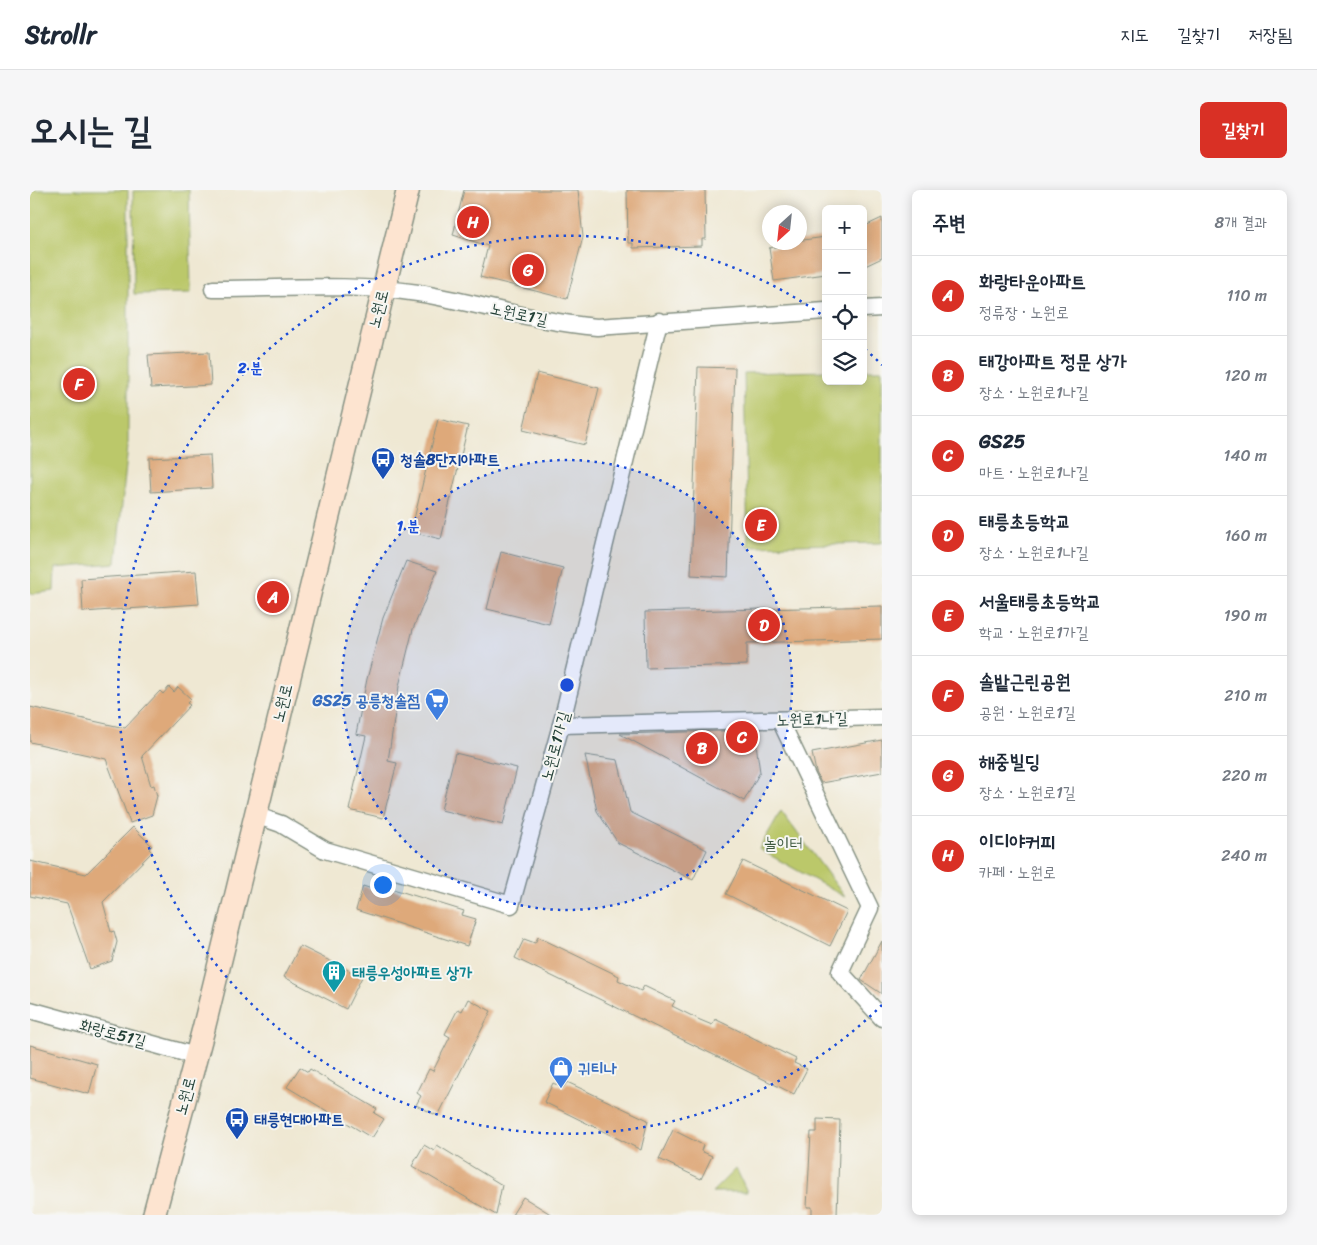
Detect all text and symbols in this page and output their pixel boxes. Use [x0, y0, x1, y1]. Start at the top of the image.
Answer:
text: Strollr [25, 14, 96, 56]
text: 지도 [1120, 19, 1149, 51]
text: 길찾기 [1177, 19, 1221, 51]
text: 저장됨 [1249, 19, 1292, 51]
text: 오시는 길 [30, 99, 152, 161]
button: 길찾기 [1200, 102, 1287, 158]
pin: H [457, 203, 489, 241]
text: 주변 [932, 204, 966, 242]
north arrow [762, 205, 807, 250]
map controls [822, 205, 867, 385]
button: + [822, 205, 867, 250]
text: 8개 결과 [1215, 208, 1267, 237]
button: − [822, 250, 867, 295]
pin: G [512, 251, 544, 289]
text: 화랑타운아파트 [979, 265, 1086, 298]
text: A [943, 281, 953, 310]
text: 110 m [1227, 281, 1267, 310]
street label: 노원로 [359, 287, 397, 331]
street label: 노원로1길 [487, 294, 551, 334]
button: locate [822, 295, 867, 340]
text: 정류장 · 노원로 [979, 298, 1069, 327]
button: layers [822, 340, 867, 385]
text: 태강아파트 정문 상가 [979, 345, 1126, 378]
text: 2 분 [237, 355, 262, 381]
text: B [943, 361, 953, 390]
text: 120 m [1224, 361, 1267, 390]
pin: F [63, 365, 95, 403]
text: 장소 · 노원로1나길 [979, 378, 1089, 407]
text: GS25 [979, 425, 1025, 458]
text: C [943, 441, 953, 470]
text: 140 m [1224, 441, 1267, 470]
place label: 청솔8단지아파트 [400, 445, 500, 474]
bus stop icon: 청솔8단지아파트 [370, 446, 396, 480]
text: 마트 · 노원로1나길 [979, 458, 1089, 487]
text: 태릉초등학교 [979, 505, 1071, 538]
pin: E [745, 506, 777, 544]
text: 1 분 [397, 513, 419, 539]
text: D [943, 521, 953, 550]
text: 160 m [1224, 521, 1267, 550]
text: 장소 · 노원로1나길 [979, 538, 1089, 567]
pin: A [257, 578, 289, 616]
text: 서울태릉초등학교 [979, 585, 1101, 618]
text: E [944, 601, 952, 630]
text: 190 m [1224, 601, 1267, 630]
pin: D [748, 606, 780, 644]
text: 학교 · 노원로1가길 [979, 618, 1089, 647]
text: 솔밭근린공원 [979, 665, 1071, 698]
centre of rings [558, 676, 576, 694]
street label: 노원로 [263, 681, 301, 725]
text: F [944, 681, 952, 710]
text: 210 m [1224, 681, 1267, 710]
place label: GS25 공릉청솔점 [311, 686, 420, 715]
supermarket icon: GS25 공릉청솔점 [424, 687, 450, 721]
text: 공원 · 노원로1길 [979, 698, 1076, 727]
street label: 노원로1나길 [776, 703, 848, 735]
street label: 노원로1가길 [532, 708, 578, 784]
pin: C [726, 718, 758, 756]
pin: B [686, 729, 718, 767]
text: 해중빌딩 [979, 745, 1040, 778]
text: G [943, 761, 953, 790]
text: 220 m [1222, 761, 1267, 790]
text: 장소 · 노원로1길 [979, 778, 1076, 807]
text: 이디야커피 [979, 825, 1055, 858]
park label: 놀이터 [764, 829, 802, 858]
text: H [942, 841, 954, 870]
text: 240 m [1221, 841, 1267, 870]
text: 카페 · 노원로 [979, 858, 1056, 887]
your location [370, 872, 396, 898]
place label: 태릉우성아파트 상가 [352, 958, 472, 987]
building icon: 태릉우성아파트 상가 [321, 959, 347, 993]
street label: 화랑로51길 [76, 1010, 150, 1056]
place label: 귀티나 [578, 1054, 618, 1083]
shop icon: 귀티나 [548, 1055, 574, 1089]
street label: 노원로 [166, 1074, 204, 1118]
place label: 태릉현대아파트 [254, 1105, 344, 1134]
bus stop icon: 태릉현대아파트 [224, 1106, 250, 1140]

